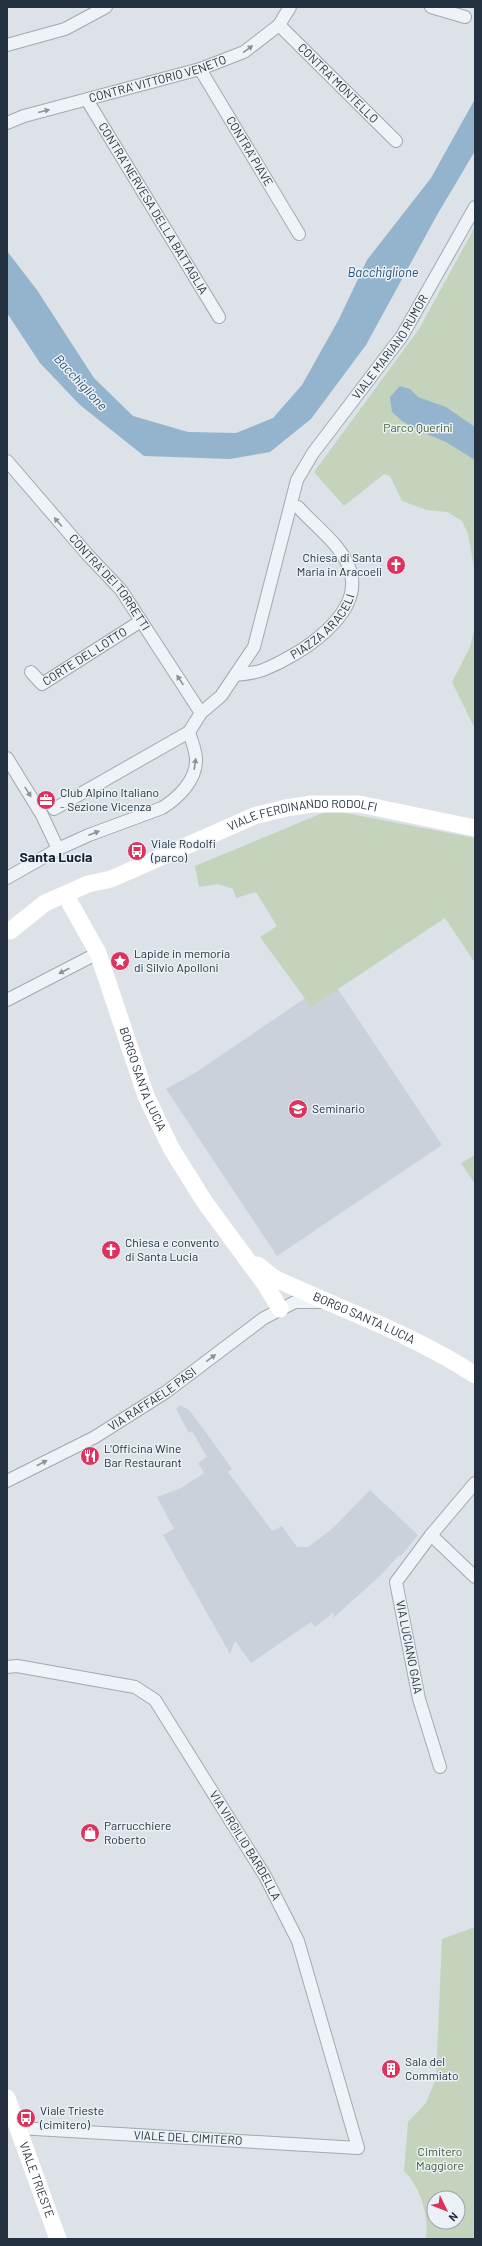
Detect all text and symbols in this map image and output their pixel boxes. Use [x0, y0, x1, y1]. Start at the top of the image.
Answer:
street label: CONTRA' MONTELLO [296, 40, 382, 125]
one-way arrow [243, 45, 254, 53]
street label: CONTRA' VITTORIO VENETO [87, 52, 228, 104]
one-way arrow [38, 108, 50, 114]
street label: CONTRA' PIAVE [224, 113, 277, 188]
street label: CONTRA' NERVESA DELLA BATTAGLIA [96, 120, 211, 296]
water label: Bacchiglione [348, 264, 419, 280]
street label: VIALE MARIANO RUMOR [349, 292, 430, 402]
water label: Bacchiglione [51, 351, 111, 414]
park label: Parco Querini [383, 420, 453, 434]
one-way arrow [54, 517, 63, 527]
street label: CONTRA' DEI TORRETTI [67, 531, 153, 633]
place label: Chiesa di Santa Maria in Aracoeli [297, 550, 382, 578]
church icon: Chiesa di Santa Maria in Aracoeli [385, 554, 407, 576]
street label: PIAZZA ARACELI [287, 592, 356, 661]
street label: CORTE DEL LOTTO [39, 624, 129, 688]
one-way arrow [176, 675, 184, 685]
one-way arrow [192, 758, 198, 770]
place label: Club Alpino Italiano - Sezione Vicenza [60, 785, 159, 813]
one-way arrow [24, 786, 31, 797]
office icon: Club Alpino Italiano - Sezione Vicenza [35, 789, 57, 811]
street label: VIALE FERDINANDO RODOLFI [225, 796, 379, 833]
one-way arrow [88, 830, 100, 836]
place label: Viale Rodolfi (parco) [150, 836, 216, 864]
bus stop icon: Viale Rodolfi (parco) [126, 840, 148, 862]
district label: Santa Lucia [20, 848, 92, 865]
place label: Lapide in memoria di Silvio Apolloni [134, 946, 230, 974]
place icon: Lapide in memoria di Silvio Apolloni [109, 950, 131, 972]
one-way arrow [58, 968, 69, 974]
street label: BORGO SANTA LUCIA [117, 1025, 170, 1133]
school or university icon: Seminario [287, 1098, 309, 1120]
place label: Seminario [312, 1101, 365, 1115]
place label: Chiesa e convento di Santa Lucia [125, 1235, 219, 1263]
church icon: Chiesa e convento di Santa Lucia [100, 1239, 122, 1261]
street label: BORGO SANTA LUCIA [311, 1288, 418, 1346]
one-way arrow [206, 1354, 217, 1362]
street label: VIA RAFFAELE PASI [105, 1364, 198, 1433]
place label: L'Officina Wine Bar Restaurant [104, 1441, 182, 1469]
restaurant icon: L'Officina Wine Bar Restaurant [79, 1445, 101, 1467]
one-way arrow [36, 1460, 48, 1467]
street label: VIA LUCIANO GAIA [394, 1599, 426, 1695]
street label: VIA VIRGILIO BARDELLA [207, 1788, 284, 1902]
place label: Parrucchiere Roberto [104, 1818, 171, 1846]
shop icon: Parrucchiere Roberto [79, 1822, 101, 1844]
place label: Sala del Commiato [405, 2054, 459, 2082]
building icon: Sala del Commiato [380, 2058, 402, 2080]
place label: Viale Trieste (cimitero) [39, 2103, 104, 2131]
bus stop icon: Viale Trieste (cimitero) [15, 2107, 37, 2129]
street label: VIALE DEL CIMITERO [133, 2127, 243, 2147]
street label: VIALE TRIESTE [17, 2140, 58, 2219]
park label: Cimitero Maggiore [416, 2144, 464, 2172]
north arrow [426, 2190, 466, 2230]
text: N [446, 2210, 461, 2224]

